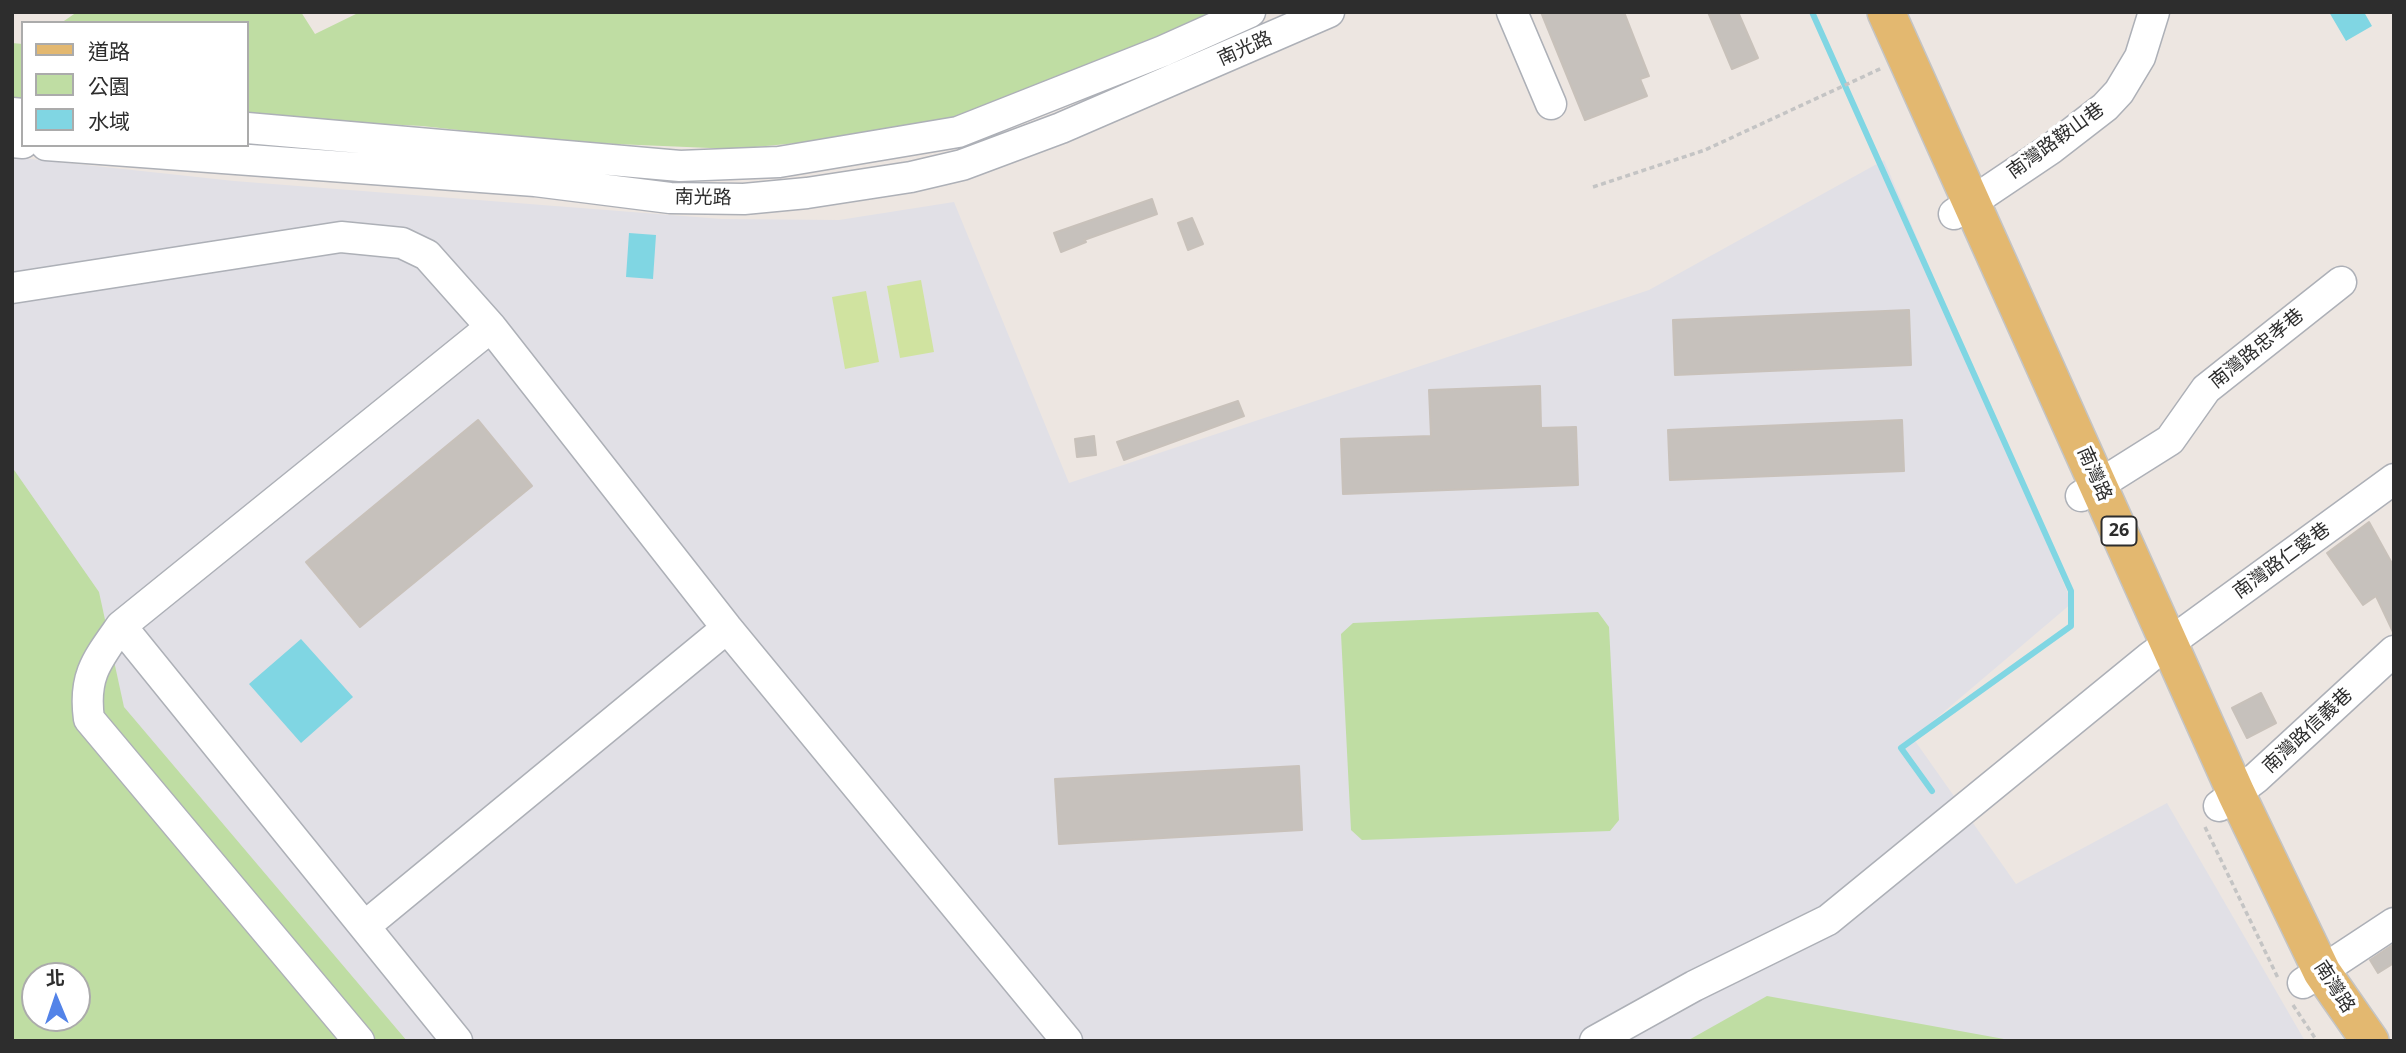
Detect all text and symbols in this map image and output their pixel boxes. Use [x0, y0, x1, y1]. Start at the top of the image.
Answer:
legend [21, 21, 248, 147]
street label: 南光路 [1214, 27, 1276, 71]
text: 道路 [88, 37, 130, 65]
text: 公園 [88, 72, 130, 100]
street label: 南灣路鞍山巷 [2003, 98, 2109, 184]
text: 水域 [88, 107, 130, 135]
street label: 南光路 [674, 186, 732, 210]
street label: 南灣路忠孝巷 [2206, 304, 2308, 394]
street label: 南灣路 [2072, 443, 2116, 505]
road number: 26 [2102, 516, 2136, 546]
street label: 南灣路仁愛巷 [2229, 518, 2335, 604]
street label: 南灣路信義巷 [2259, 684, 2357, 778]
street label: 南灣路 [2309, 957, 2359, 1017]
north arrow [21, 962, 91, 1032]
text: 北 [45, 965, 65, 991]

